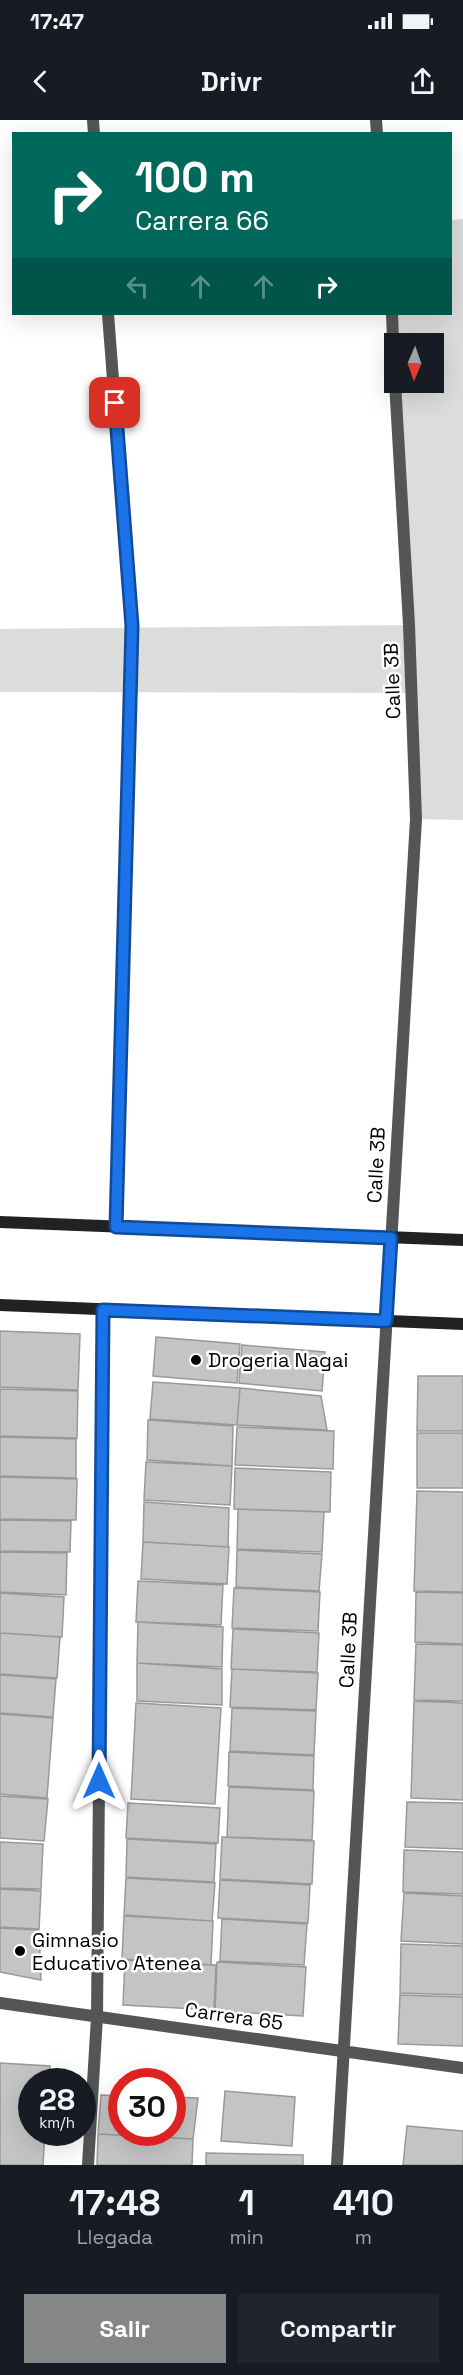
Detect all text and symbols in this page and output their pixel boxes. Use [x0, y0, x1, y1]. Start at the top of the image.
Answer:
text: 17:47 [30, 7, 84, 35]
text: Drivr [201, 64, 262, 99]
icon: back [24, 65, 57, 98]
icon: share [406, 65, 439, 98]
text: 100 m [135, 151, 255, 204]
icon: right [36, 156, 114, 234]
text: Carrera 66 [135, 203, 269, 238]
icon: left [121, 270, 154, 303]
icon: ahead [184, 270, 217, 303]
icon: ahead [247, 270, 280, 303]
icon: right [310, 270, 343, 303]
north arrow [384, 333, 444, 393]
map controls [384, 333, 444, 393]
pin [89, 377, 140, 428]
icon: arrive [98, 386, 131, 419]
street label: Calle 3B [378, 642, 406, 720]
street label: Calle 3B [361, 1126, 391, 1204]
place label: Drogeria Nagai [208, 1347, 348, 1373]
marker: Drogeria Nagai [189, 1353, 203, 1367]
street label: Calle 3B [333, 1611, 363, 1689]
position arrow [67, 1749, 131, 1813]
place label: Gimnasio Educativo Atenea [32, 1927, 201, 1976]
marker: Gimnasio Educativo Atenea [13, 1944, 27, 1958]
street label: Carrera 65 [183, 1996, 285, 2036]
speed limit sign: 30 [108, 2068, 186, 2146]
text: 28 [39, 2080, 75, 2119]
text: km/h [39, 2113, 75, 2132]
text: 17:48 [69, 2180, 160, 2226]
text: 1 [239, 2180, 255, 2226]
text: 410 [333, 2180, 394, 2226]
text: Llegada [77, 2224, 153, 2250]
text: min [229, 2224, 264, 2250]
text: m [355, 2224, 372, 2250]
button: Salir [24, 2294, 226, 2363]
button: Compartir [238, 2294, 439, 2363]

